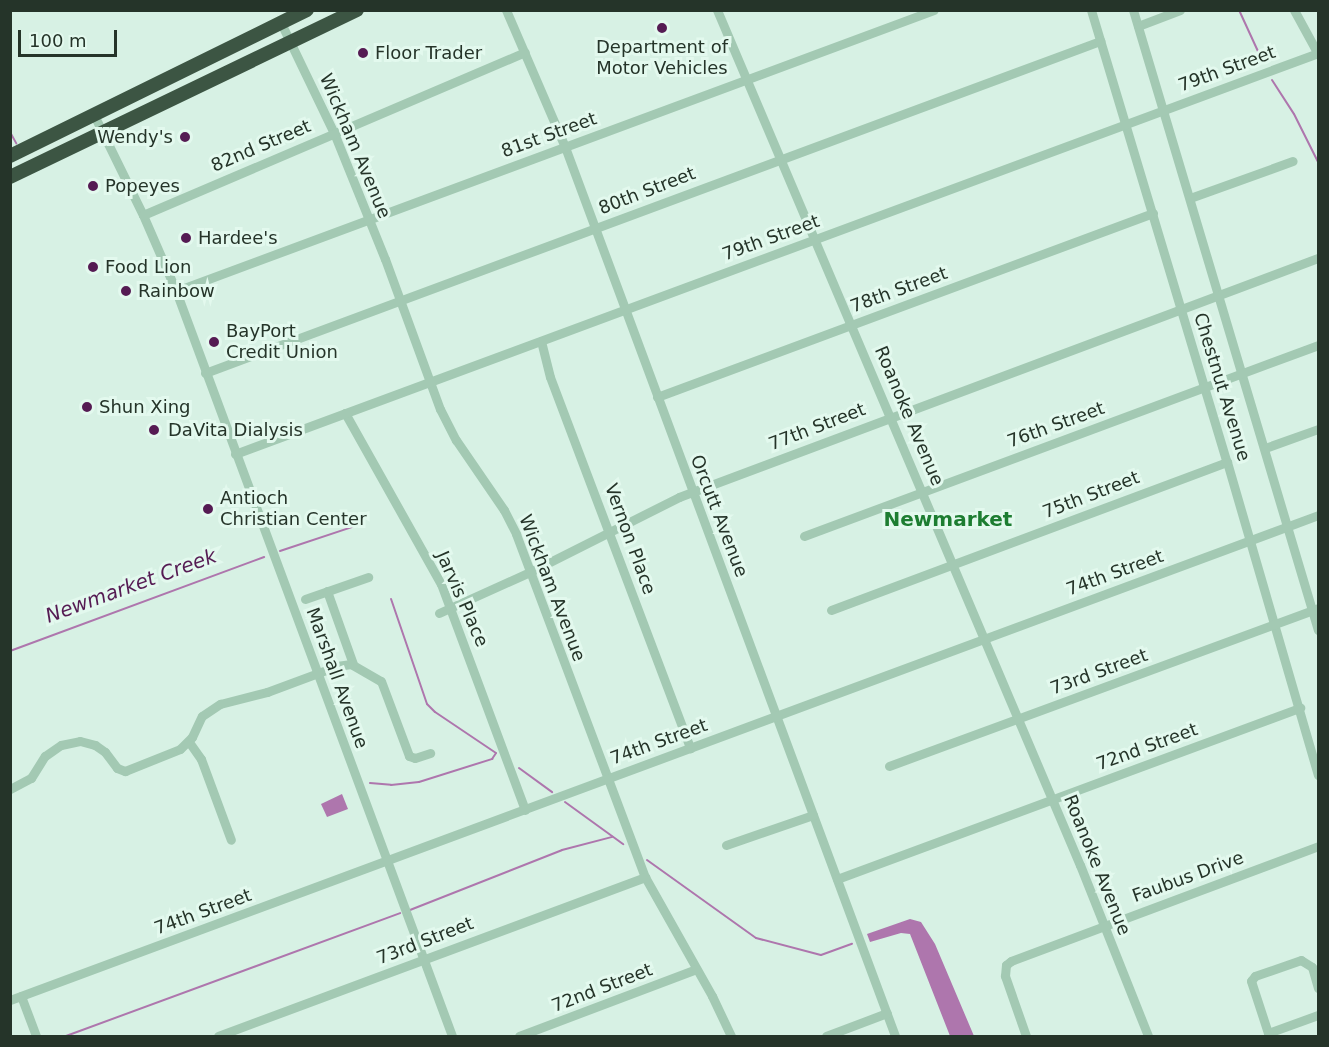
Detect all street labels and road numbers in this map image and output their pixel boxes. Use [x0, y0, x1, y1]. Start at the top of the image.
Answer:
street label: 79th Street [1175, 41, 1279, 97]
street label: Wickham Avenue [315, 70, 395, 222]
street label: 81st Street [498, 108, 600, 162]
street label: 82nd Street [208, 115, 314, 177]
street label: 80th Street [596, 163, 698, 219]
street label: 79th Street [719, 210, 823, 266]
street label: 78th Street [847, 262, 951, 318]
street label: Chestnut Avenue [1189, 310, 1255, 464]
street label: Roanoke Avenue [870, 343, 948, 489]
street label: 76th Street [1004, 397, 1108, 453]
street label: 77th Street [766, 399, 868, 455]
street label: Orcutt Avenue [686, 452, 752, 580]
street label: 75th Street [1040, 467, 1142, 523]
street label: Vernon Place [600, 481, 660, 597]
street label: Wickham Avenue [514, 512, 590, 664]
street label: 74th Street [1063, 545, 1167, 601]
street label: Jarvis Place [431, 548, 493, 650]
street label: Marshall Avenue [301, 605, 373, 751]
street label: 73rd Street [1047, 644, 1151, 700]
street label: 74th Street [607, 714, 711, 770]
street label: 72nd Street [1093, 719, 1201, 775]
street label: Roanoke Avenue [1059, 792, 1135, 938]
street label: Faubus Drive [1129, 847, 1247, 907]
street label: 74th Street [151, 884, 255, 940]
street label: 73rd Street [374, 913, 476, 969]
street label: 72nd Street [549, 959, 655, 1017]

